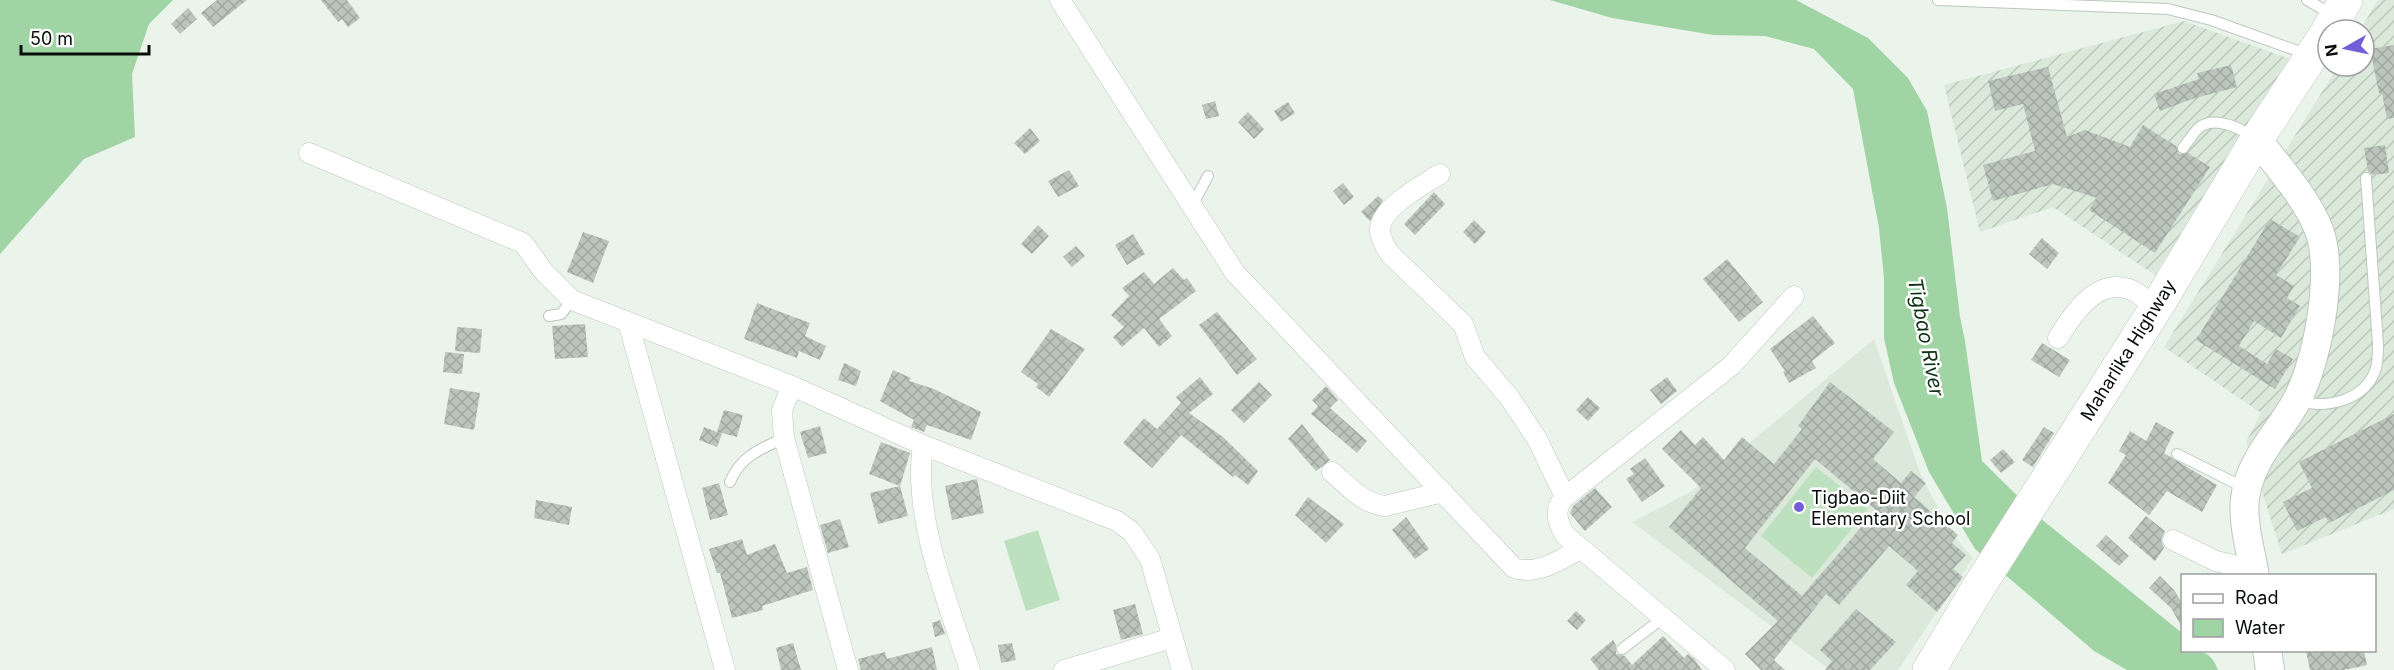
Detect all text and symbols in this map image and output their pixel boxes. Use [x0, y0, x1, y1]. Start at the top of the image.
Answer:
scale bar [21, 18, 148, 56]
north arrow [2316, 18, 2376, 78]
text: 50 m [30, 28, 73, 49]
text: N [2320, 43, 2342, 58]
water label: Tigbao River [1903, 276, 1949, 399]
street label: Maharlika Highway [2076, 276, 2180, 424]
place label: Tigbao-Diit Elementary School [1811, 487, 1970, 529]
marker: Tigbao-Diit Elementary School [1792, 500, 1806, 514]
legend [2181, 574, 2376, 652]
text: Road [2235, 587, 2278, 608]
text: Water [2235, 617, 2285, 638]

